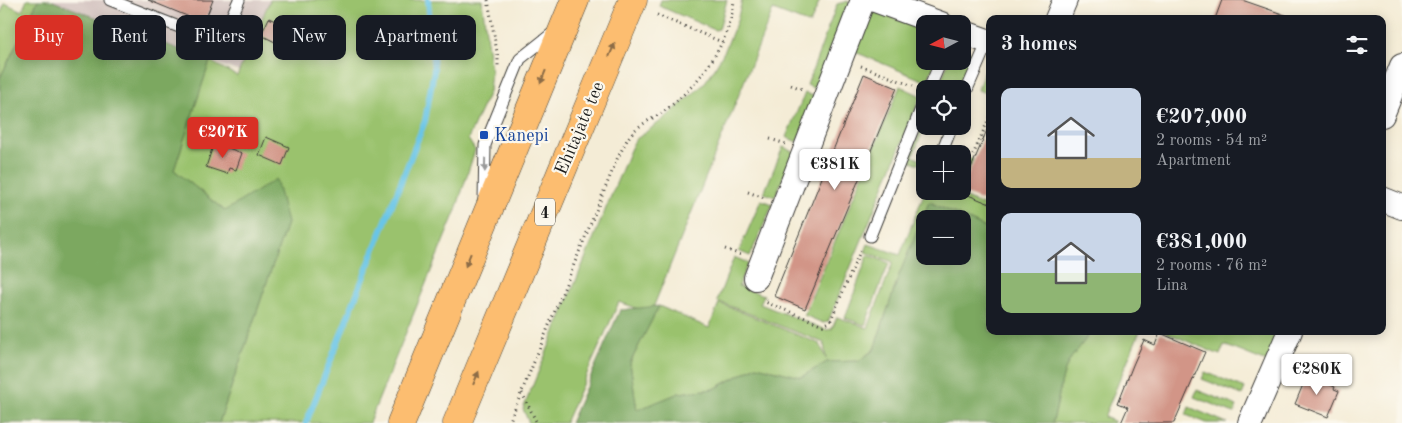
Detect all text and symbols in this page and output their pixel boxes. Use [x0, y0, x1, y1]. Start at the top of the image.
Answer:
chip: Buy [15, 15, 83, 60]
chip: Rent [93, 15, 166, 60]
chip: Filters [176, 15, 263, 60]
chip: New [273, 15, 346, 60]
chip: Apartment [356, 15, 476, 60]
north arrow [916, 15, 971, 70]
map controls [916, 15, 971, 265]
icon: filters [1343, 31, 1371, 59]
text: 3 homes [1001, 34, 1077, 55]
one-way arrow [608, 43, 616, 57]
one-way arrow [539, 70, 547, 85]
street label: Ehitajate tee [552, 79, 608, 178]
button: locate [916, 80, 971, 135]
text: €207,000 [1156, 107, 1247, 128]
icon: home [1041, 108, 1101, 168]
pin: €207K [188, 116, 258, 159]
text: €207K [198, 125, 248, 141]
place label: Kanepi [494, 127, 549, 145]
marker: Kanepi [478, 129, 490, 141]
text: 2 rooms · 54 m² [1156, 133, 1267, 149]
button: + [916, 145, 971, 200]
pin: €381K [800, 148, 870, 191]
text: Apartment [1156, 153, 1231, 169]
text: €381K [810, 157, 860, 173]
one-way arrow [480, 158, 488, 174]
road number: 4 [535, 198, 555, 226]
button: − [916, 210, 971, 265]
text: €381,000 [1156, 232, 1247, 253]
icon: home [1041, 233, 1101, 293]
one-way arrow [464, 253, 472, 268]
text: 2 rooms · 76 m² [1156, 258, 1267, 274]
text: Lina [1156, 278, 1188, 294]
pin: €280K [1282, 354, 1352, 396]
text: €280K [1292, 362, 1342, 378]
one-way arrow [472, 370, 480, 385]

